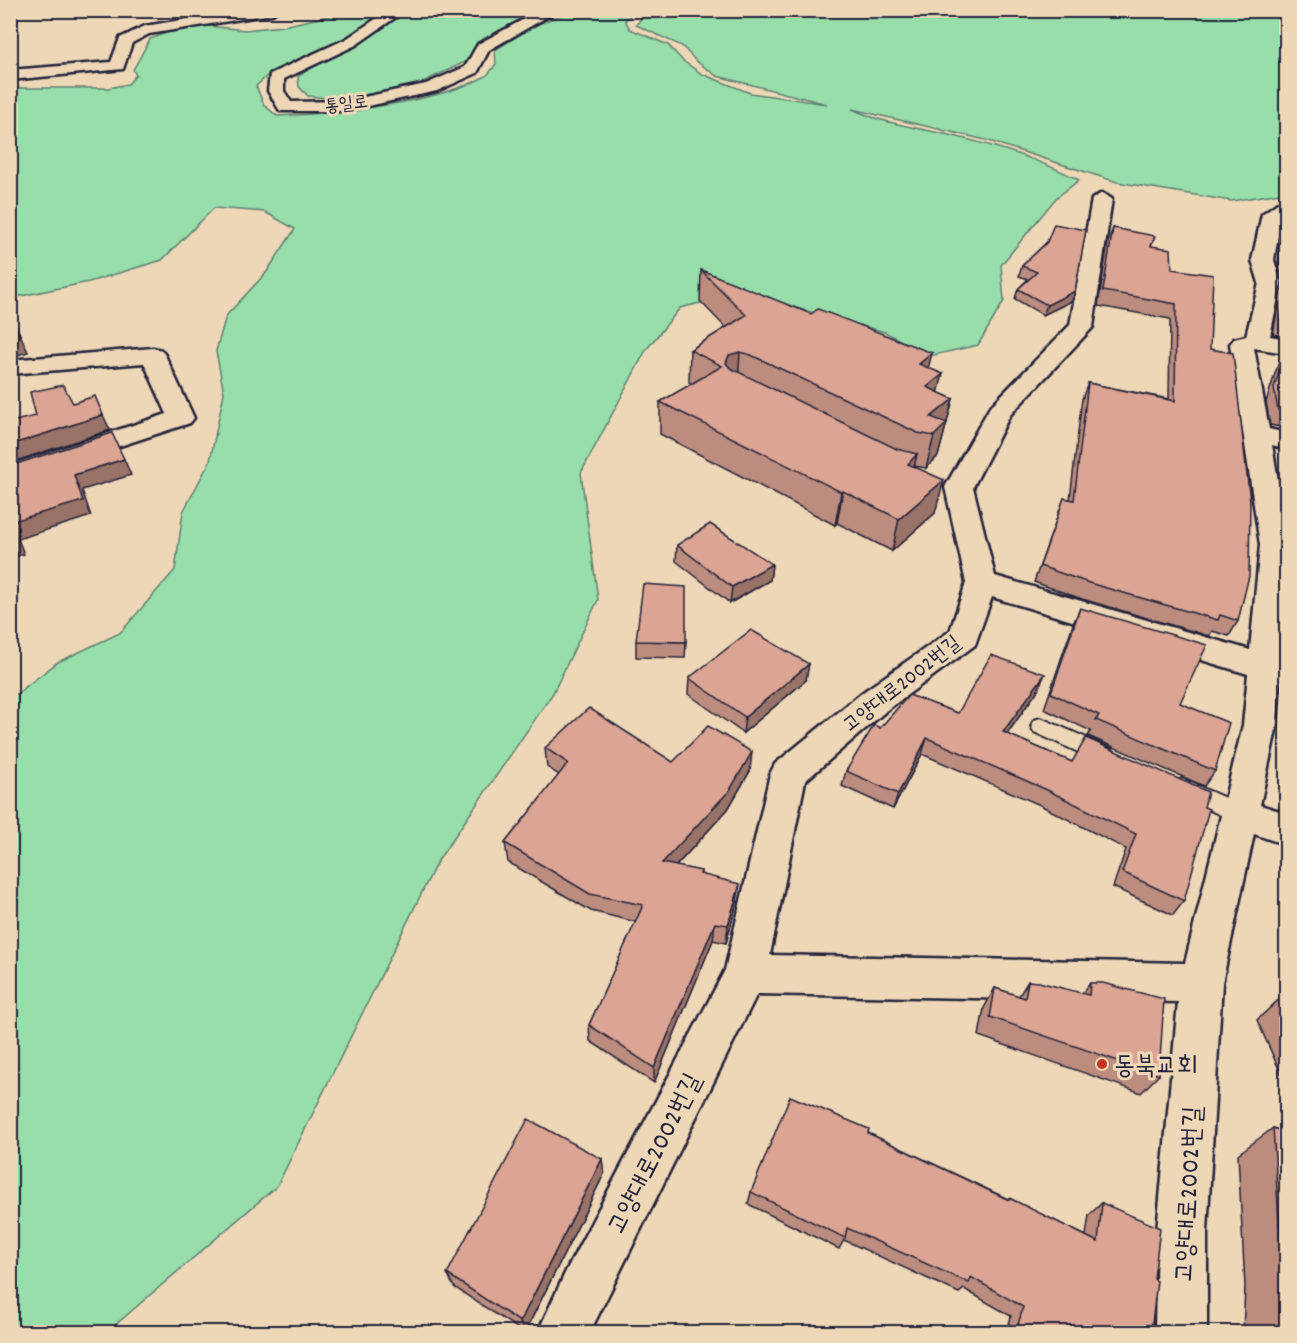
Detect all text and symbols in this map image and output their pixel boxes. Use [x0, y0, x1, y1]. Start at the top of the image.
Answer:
street label: 통일로 [323, 90, 369, 121]
street label: 고양대로2002번길 [837, 630, 968, 741]
place label: 동북교회 [1114, 1049, 1198, 1086]
marker: 동북교회 [1095, 1057, 1109, 1071]
street label: 고양대로2002번길 [600, 1067, 713, 1242]
street label: 고양대로2002번길 [1167, 1105, 1214, 1283]

